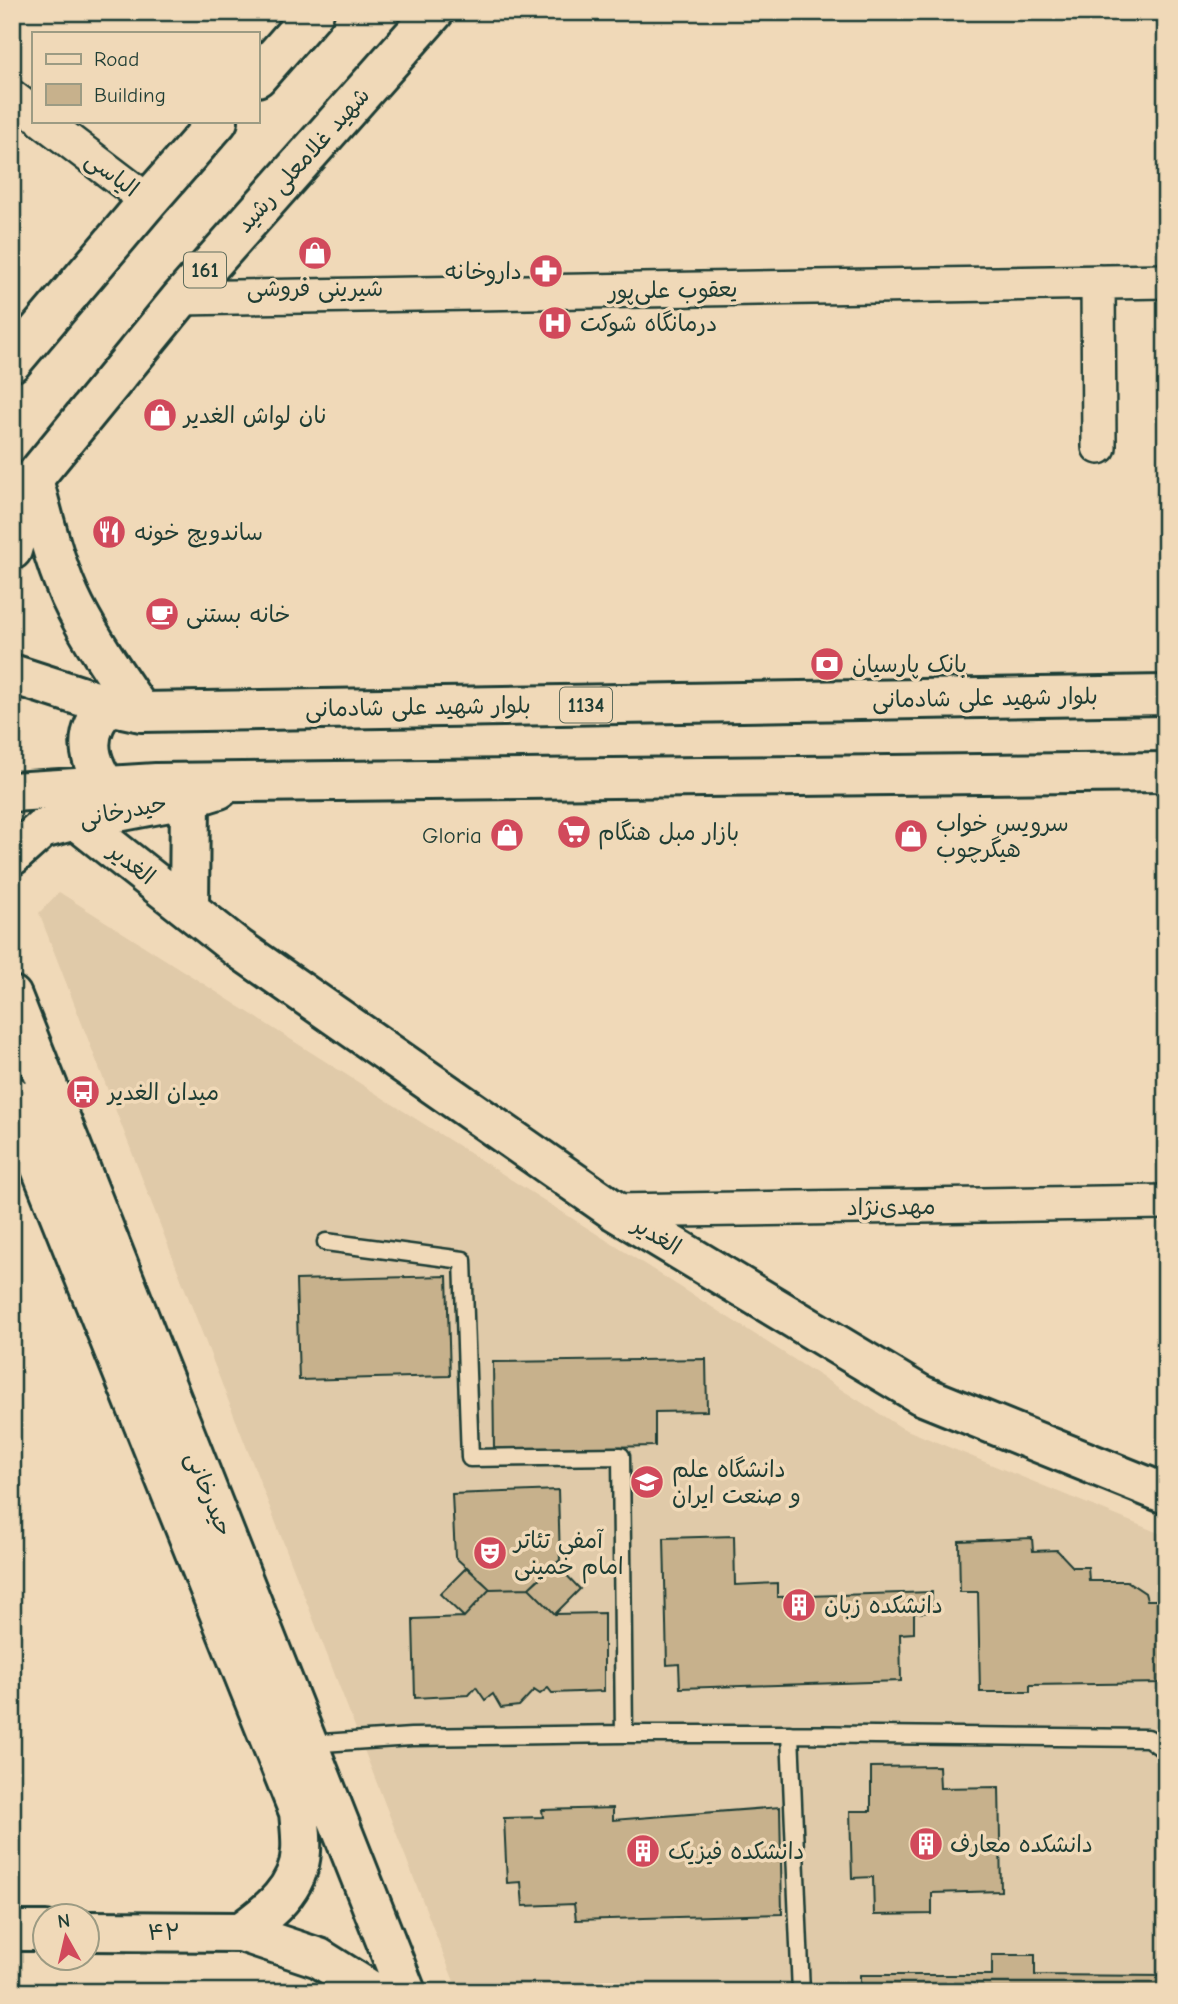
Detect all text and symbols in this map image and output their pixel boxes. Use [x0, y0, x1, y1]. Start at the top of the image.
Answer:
legend [32, 32, 259, 122]
text: Road [94, 47, 139, 71]
street label: شهید غلامعلی رشید [231, 82, 376, 239]
text: Building [94, 83, 166, 107]
street label: الیاسی [80, 145, 144, 203]
shop icon: شیرینی فروشی [296, 234, 334, 272]
road number: 161 [184, 252, 226, 288]
pharmacy icon: داروخانه [527, 252, 565, 290]
place label: داروخانه [445, 258, 522, 286]
place label: شیرینی فروشی [247, 275, 383, 303]
street label: یعقوب علی‌پور [606, 275, 738, 306]
hospital icon: درمانگاه شوکت [536, 304, 574, 342]
place label: درمانگاه شوکت [580, 310, 717, 337]
shop icon: نان لواش الغدیر [141, 396, 179, 434]
place label: نان لواش الغدیر [182, 402, 326, 430]
restaurant icon: ساندویچ خونه [90, 513, 128, 551]
place label: ساندویچ خونه [134, 519, 263, 548]
cafe icon: خانه بستنی [143, 595, 181, 633]
place label: خانه بستنی [186, 601, 291, 629]
bank icon: بانک پارسیان [808, 645, 846, 683]
place label: بانک پارسیان [852, 651, 967, 679]
street label: بلوار شهید علی شادمانی [872, 683, 1098, 714]
road number: 1134 [560, 688, 612, 722]
street label: بلوار شهید علی شادمانی [305, 692, 531, 723]
street label: حیدرخانی [77, 789, 169, 834]
place label: سرویس خواب هیگرچوب [936, 810, 1069, 864]
supermarket icon: بازار مبل هنگام [555, 813, 593, 851]
shop icon: Gloria [488, 816, 526, 854]
shop icon: سرویس خواب هیگرچوب [892, 817, 930, 855]
place label: بازار مبل هنگام [598, 819, 739, 850]
place label: Gloria [422, 822, 482, 849]
street label: الغدیر [102, 836, 160, 890]
bus stop icon: میدان الغدیر [64, 1073, 102, 1111]
place label: میدان الغدیر [106, 1079, 219, 1106]
street label: مهدی‌نژاد [846, 1193, 936, 1221]
street label: الغدیر [626, 1210, 686, 1261]
street label: حیدرخانی [179, 1448, 238, 1540]
place label: دانشگاه علم و صنعت ایران [672, 1456, 801, 1509]
school or university icon: دانشگاه علم و صنعت ایران [628, 1463, 666, 1501]
place label: آمفی تئاتر امام خمینی [512, 1527, 624, 1584]
theatre icon: آمفی تئاتر امام خمینی [471, 1534, 509, 1572]
building icon: دانشکده زبان [780, 1586, 818, 1624]
place label: دانشکده زبان [824, 1592, 943, 1619]
building icon: دانشکده معارف [907, 1825, 945, 1863]
place label: دانشکده معارف [950, 1831, 1093, 1858]
building icon: دانشکده فیزیک [624, 1832, 662, 1870]
place label: دانشکده فیزیک [668, 1838, 804, 1865]
north arrow [32, 1902, 102, 1972]
text: N [56, 1909, 71, 1933]
street label: ۴۲ [148, 1919, 180, 1946]

